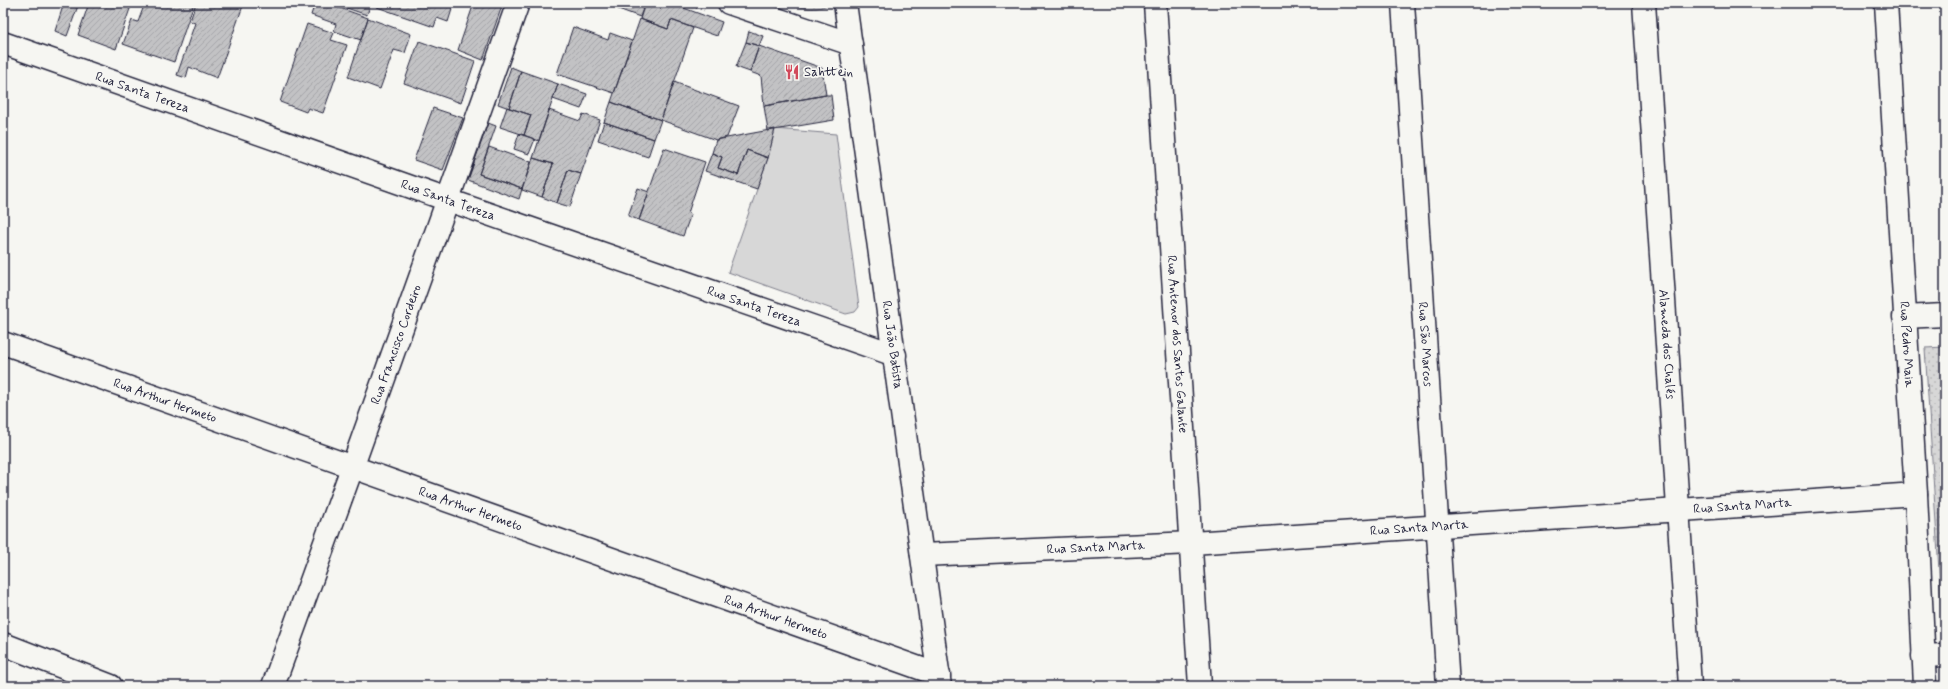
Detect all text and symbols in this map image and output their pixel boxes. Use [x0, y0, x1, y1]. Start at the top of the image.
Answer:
restaurant icon: Sahttein [783, 63, 801, 81]
place label: Sahttein [804, 64, 853, 81]
street label: Rua Santa Tereza [93, 68, 192, 117]
street label: Rua Santa Tereza [399, 176, 498, 224]
street label: Rua Antenor dos Santos Galante [1163, 255, 1192, 434]
street label: Rua Francisco Cordeiro [367, 282, 425, 407]
street label: Rua Santa Tereza [705, 282, 804, 331]
street label: Alameda dos Chalés [1655, 289, 1679, 400]
street label: Rua João Batista [878, 299, 907, 390]
street label: Rua São Marcos [1414, 301, 1437, 388]
street label: Rua Pedro Maia [1896, 301, 1918, 388]
street label: Rua Arthur Hermeto [111, 374, 220, 427]
street label: Rua Arthur Hermeto [416, 483, 525, 535]
street label: Rua Santa Marta [1693, 494, 1792, 518]
street label: Rua Santa Marta [1370, 516, 1469, 539]
street label: Rua Santa Marta [1046, 537, 1146, 558]
street label: Rua Arthur Hermeto [722, 591, 830, 643]

